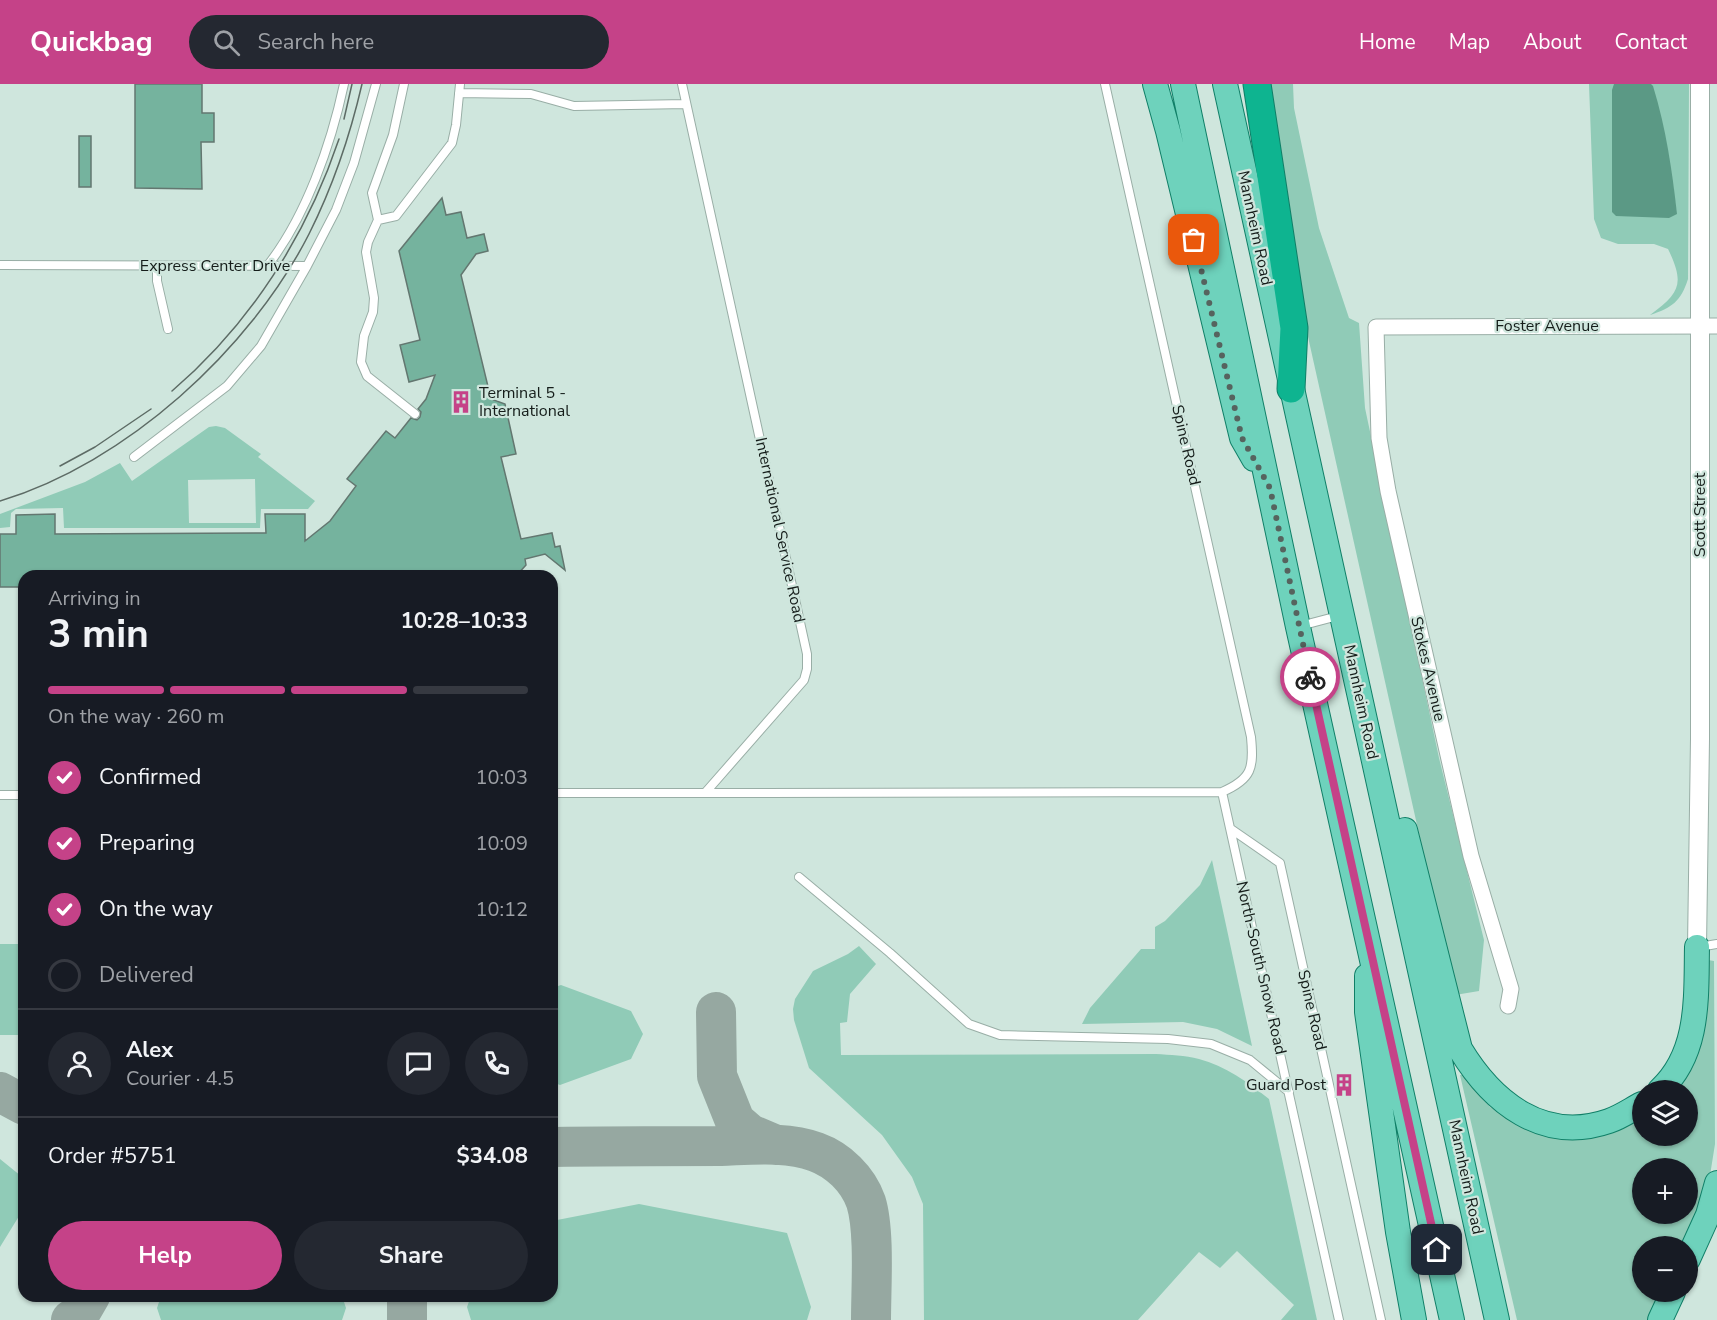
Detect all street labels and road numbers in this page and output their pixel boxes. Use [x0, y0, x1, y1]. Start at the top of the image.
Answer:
street label: Mannheim Road [1232, 169, 1278, 287]
street label: Express Center Drive [140, 255, 290, 277]
street label: Foster Avenue [1495, 315, 1599, 337]
street label: Spine Road [1166, 403, 1206, 487]
street label: International Service Road [750, 435, 810, 625]
street label: Scott Street [1689, 472, 1711, 557]
street label: Stokes Avenue [1405, 614, 1451, 724]
street label: Mannheim Road [1338, 643, 1384, 761]
street label: North-South Snow Road [1230, 879, 1292, 1057]
street label: Spine Road [1292, 968, 1332, 1052]
street label: Mannheim Road [1443, 1118, 1489, 1236]

